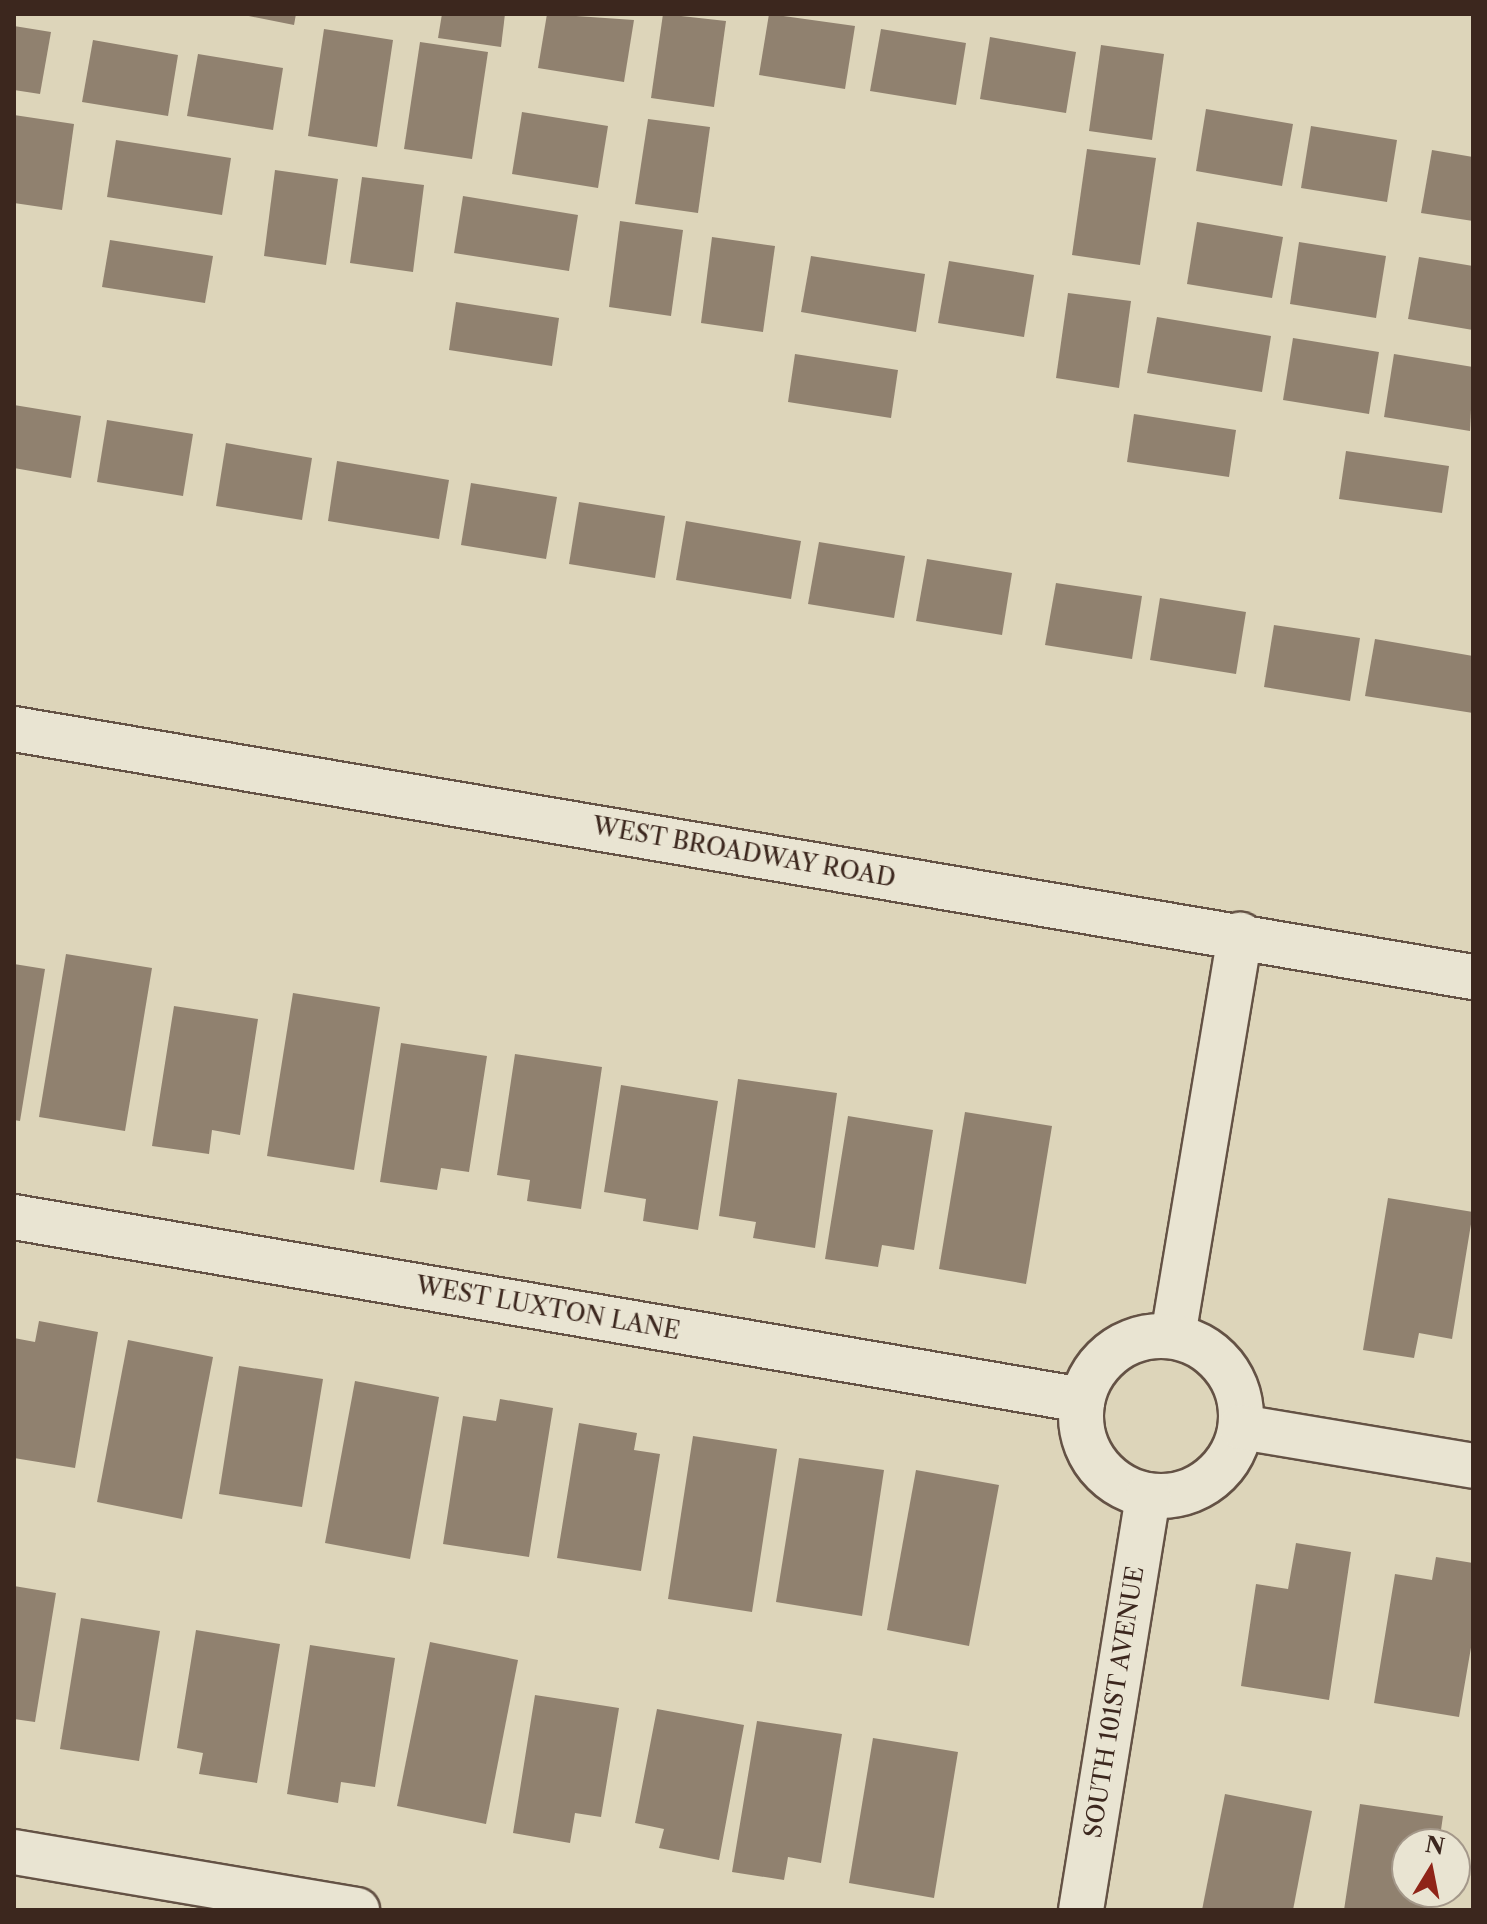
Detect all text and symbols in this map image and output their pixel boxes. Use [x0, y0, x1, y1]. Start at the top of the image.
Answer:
street label: WEST BROADWAY ROAD [590, 811, 898, 893]
street label: WEST LUXTON LANE [413, 1271, 683, 1345]
street label: SOUTH 101ST AVENUE [1078, 1563, 1150, 1841]
north arrow [1391, 1828, 1471, 1908]
text: N [1423, 1831, 1447, 1861]

